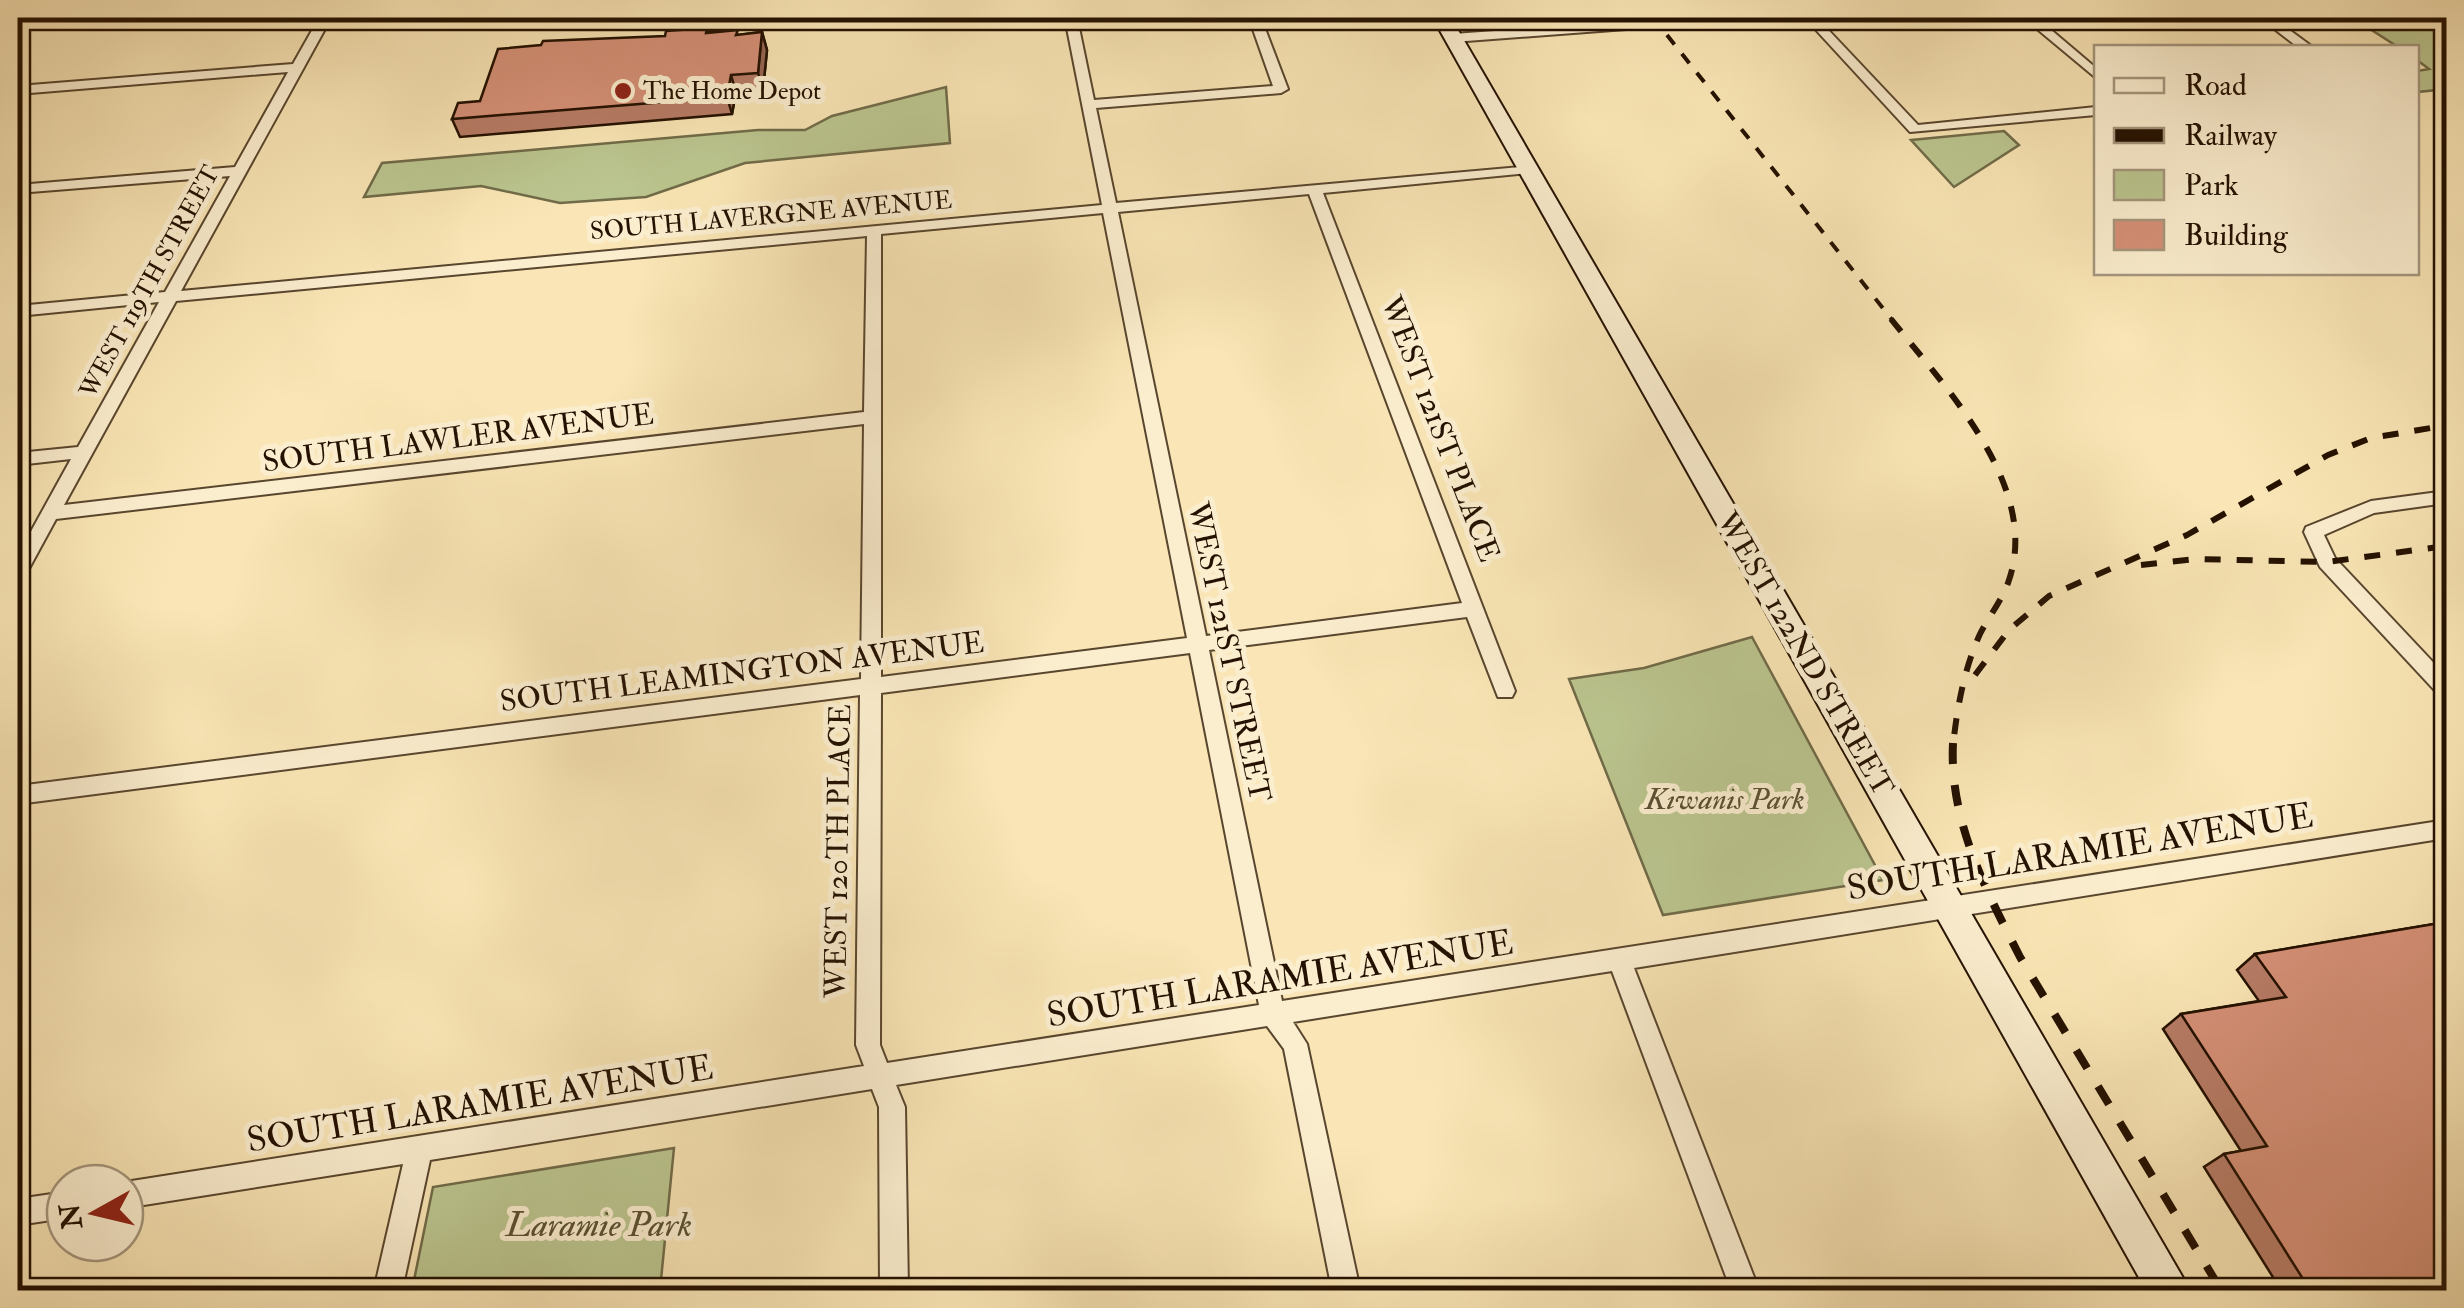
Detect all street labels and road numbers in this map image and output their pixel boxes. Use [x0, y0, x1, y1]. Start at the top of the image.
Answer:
street label: WEST 119TH STREET [73, 160, 227, 405]
street label: SOUTH LAVERGNE AVENUE [589, 185, 953, 247]
street label: WEST 121ST PLACE [1372, 290, 1508, 567]
street label: SOUTH LAWLER AVENUE [260, 396, 656, 480]
street label: WEST 121ST STREET [1179, 498, 1279, 805]
street label: WEST 122ND STREET [1708, 504, 1902, 803]
street label: SOUTH LEAMINGTON AVENUE [498, 624, 986, 720]
street label: WEST 120TH PLACE [817, 704, 859, 999]
street label: SOUTH LARAMIE AVENUE [1844, 793, 2316, 911]
street label: SOUTH LARAMIE AVENUE [1044, 920, 1516, 1038]
street label: SOUTH LARAMIE AVENUE [244, 1045, 716, 1163]

